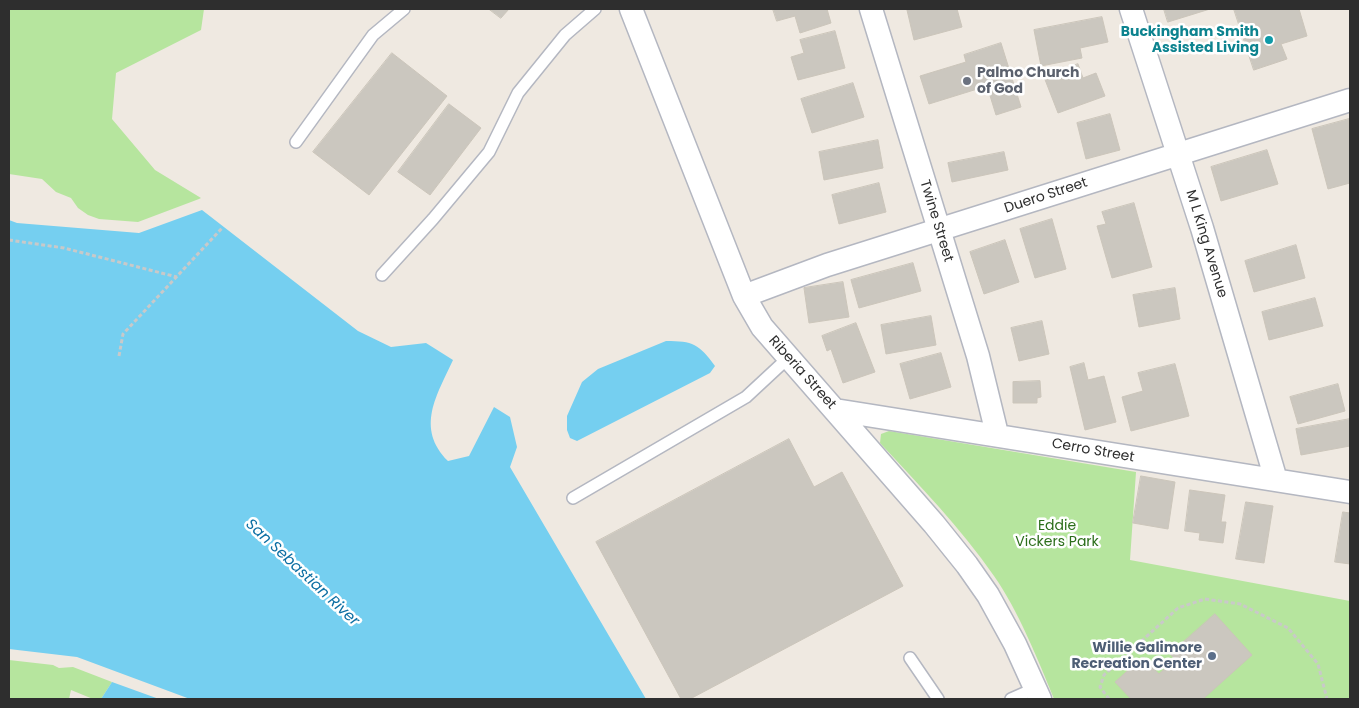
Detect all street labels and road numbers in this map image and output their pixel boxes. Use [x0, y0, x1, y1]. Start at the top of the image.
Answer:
street label: Duero Street [1002, 175, 1090, 217]
street label: Twine Street [916, 178, 956, 264]
street label: M L King Avenue [1182, 188, 1230, 300]
street label: Riberia Street [765, 333, 839, 413]
street label: Cerro Street [1050, 435, 1136, 467]

